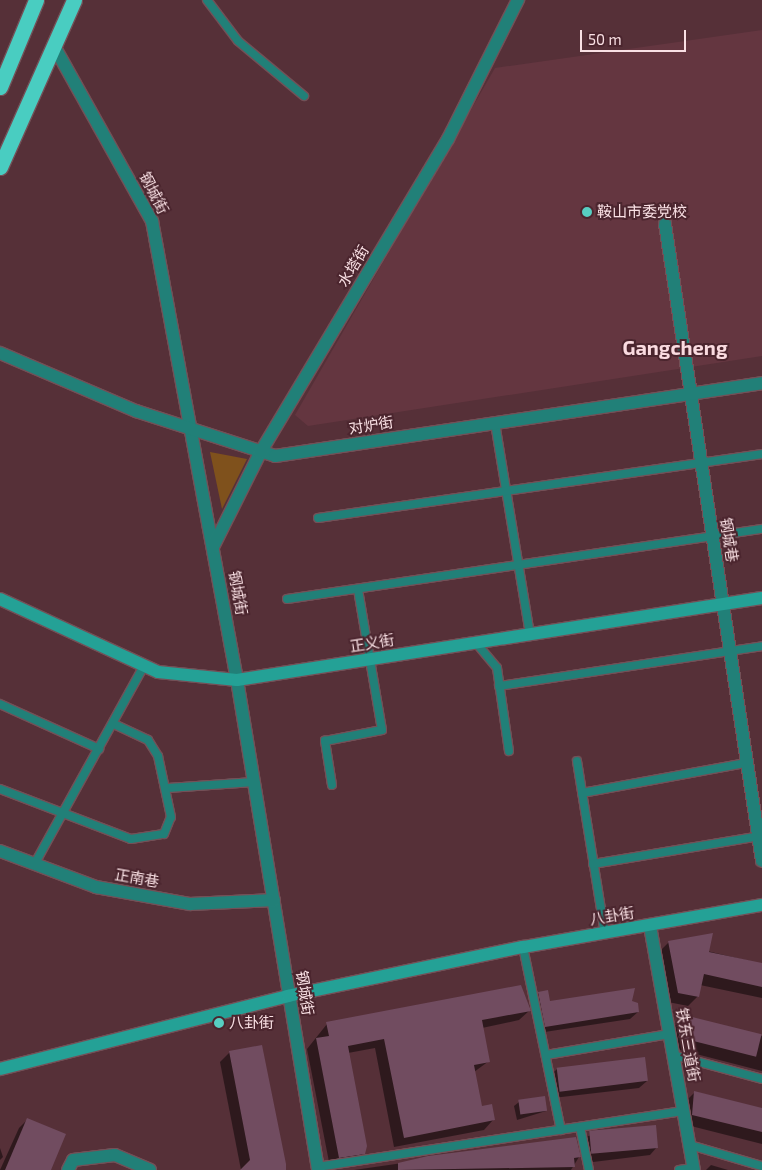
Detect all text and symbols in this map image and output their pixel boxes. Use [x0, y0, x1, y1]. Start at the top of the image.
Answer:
scale bar [582, 20, 688, 52]
text: 50 m [588, 30, 622, 48]
street label: 钢城街 [136, 169, 172, 217]
place label: 鞍山市委党校 [597, 203, 687, 221]
marker: 鞍山市委党校 [581, 206, 593, 218]
street label: 水塔街 [334, 242, 372, 290]
district label: Gangcheng [622, 335, 728, 359]
street label: 对炉街 [347, 413, 395, 437]
street label: 钢城巷 [717, 516, 741, 564]
street label: 钢城街 [225, 569, 251, 617]
street label: 正义街 [348, 631, 396, 655]
street label: 正南巷 [113, 865, 161, 891]
street label: 八卦街 [588, 904, 636, 928]
street label: 钢城街 [293, 969, 317, 1017]
street label: 铁东三道街 [673, 1007, 703, 1083]
place label: 八卦街 [229, 1014, 274, 1032]
marker: 八卦街 [213, 1017, 225, 1029]

